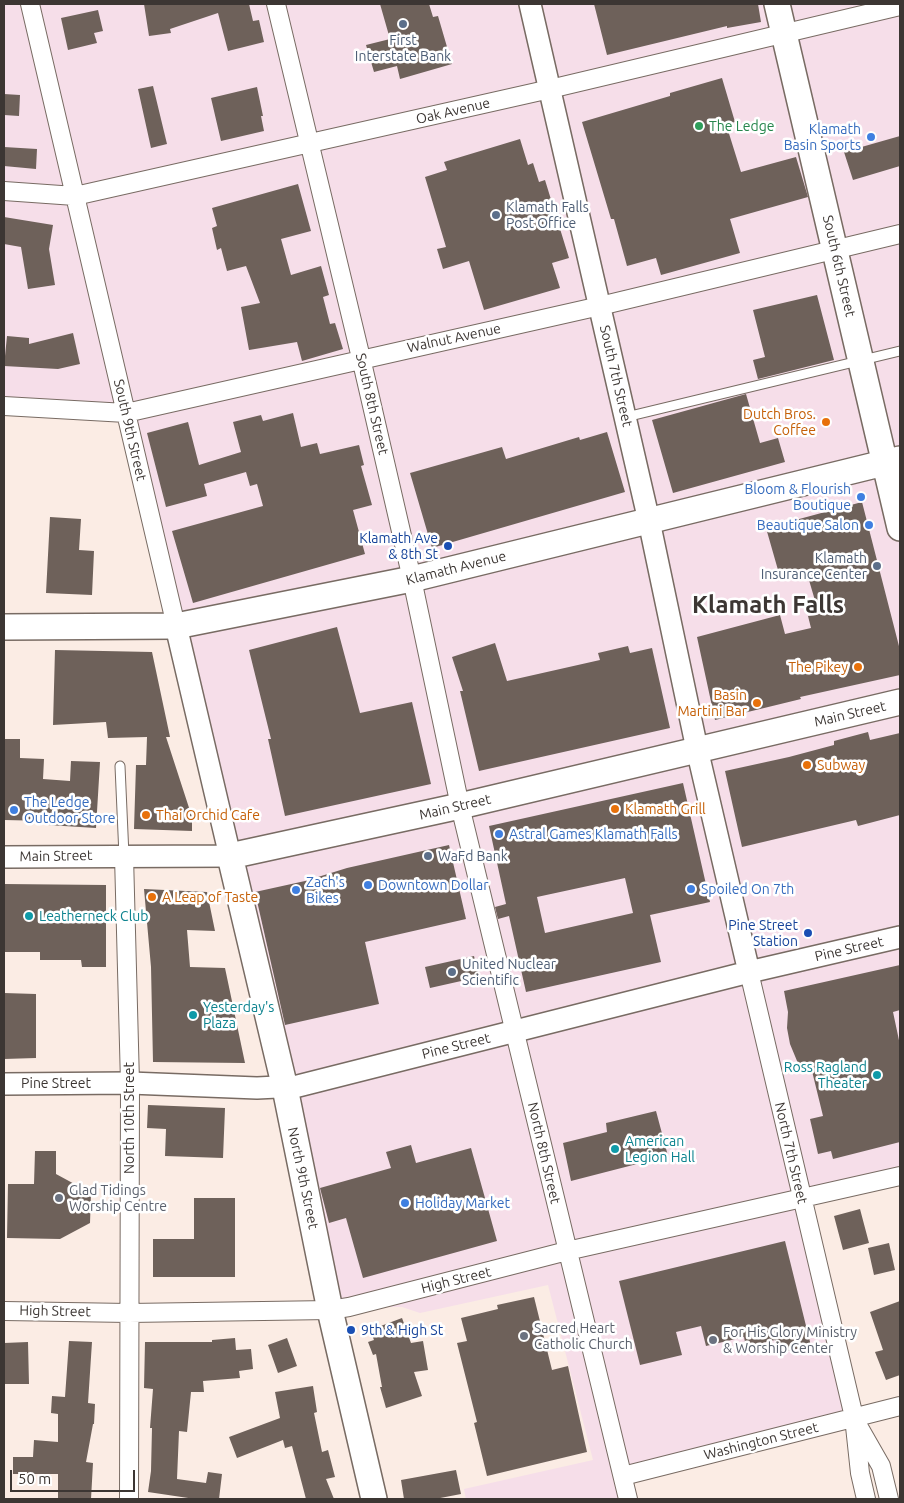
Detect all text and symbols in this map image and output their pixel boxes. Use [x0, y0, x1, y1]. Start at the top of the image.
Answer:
marker: First Interstate Bank [397, 18, 409, 30]
place label: First Interstate Bank [355, 32, 451, 64]
street label: Oak Avenue [414, 94, 492, 128]
place label: The Ledge [709, 118, 775, 134]
marker: The Ledge [693, 120, 705, 132]
place label: Klamath Basin Sports [784, 121, 861, 154]
marker: Klamath Basin Sports [865, 131, 877, 143]
place label: Klamath Falls Post Office [506, 199, 589, 232]
marker: Klamath Falls Post Office [490, 209, 502, 221]
street label: South 6th Street [819, 213, 859, 319]
street label: Walnut Avenue [406, 320, 502, 356]
street label: South 7th Street [596, 323, 636, 429]
street label: South 8th Street [352, 351, 392, 457]
street label: South 9th Street [110, 377, 150, 483]
place label: Dutch Bros. Coffee [743, 406, 816, 438]
marker: Dutch Bros. Coffee [820, 416, 832, 428]
place label: Bloom & Flourish Boutique [744, 481, 851, 514]
marker: Bloom & Flourish Boutique [855, 491, 867, 503]
place label: Beautique Salon [757, 517, 859, 533]
marker: Beautique Salon [863, 519, 875, 531]
place label: Klamath Ave & 8th St [359, 530, 438, 562]
marker: Klamath Ave & 8th St [442, 540, 454, 552]
street label: Klamath Avenue [404, 547, 508, 589]
place label: Klamath Insurance Center [761, 550, 867, 582]
marker: Klamath Insurance Center [871, 560, 883, 572]
district label: Klamath Falls [692, 591, 844, 619]
place label: The Pikey [788, 659, 848, 675]
marker: The Pikey [852, 661, 864, 673]
place label: Basin Martini Bar [677, 687, 747, 720]
marker: Basin Martini Bar [751, 697, 763, 709]
street label: Main Street [813, 698, 887, 730]
place label: Subway [817, 757, 865, 773]
marker: Subway [801, 759, 813, 771]
street label: Main Street [418, 791, 492, 823]
place label: The Ledge Outdoor Store [24, 794, 115, 826]
place label: Klamath Grill [625, 801, 706, 817]
marker: Klamath Grill [609, 803, 621, 815]
marker: The Ledge Outdoor Store [8, 804, 20, 816]
place label: Thai Orchid Cafe [156, 807, 260, 823]
marker: Thai Orchid Cafe [140, 809, 152, 821]
place label: Astral Games Klamath Falls [509, 826, 678, 842]
marker: Astral Games Klamath Falls [493, 828, 505, 840]
street label: Main Street [19, 847, 93, 865]
place label: WaFd Bank [438, 848, 508, 864]
marker: WaFd Bank [422, 850, 434, 862]
place label: Zach's Bikes [306, 874, 345, 906]
place label: Downtown Dollar [378, 877, 489, 893]
marker: Downtown Dollar [362, 879, 374, 891]
place label: Spoiled On 7th [701, 881, 794, 897]
marker: Spoiled On 7th [685, 883, 697, 895]
marker: Zach's Bikes [290, 884, 302, 896]
place label: A Leap of Taste [162, 889, 258, 905]
marker: A Leap of Taste [146, 891, 158, 903]
place label: Leatherneck Club [39, 908, 149, 924]
marker: Leatherneck Club [23, 910, 35, 922]
place label: Pine Street Station [728, 917, 798, 950]
marker: Pine Street Station [802, 927, 814, 939]
street label: Pine Street [813, 933, 885, 965]
place label: United Nuclear Scientific [462, 956, 556, 989]
marker: United Nuclear Scientific [446, 966, 458, 978]
place label: Yesterday's Plaza [203, 999, 274, 1032]
marker: Yesterday's Plaza [187, 1009, 199, 1021]
street label: Pine Street [420, 1029, 492, 1063]
place label: Ross Ragland Theater [784, 1059, 867, 1092]
street label: North 10th Street [121, 1062, 137, 1174]
marker: Ross Ragland Theater [871, 1069, 883, 1081]
street label: Pine Street [21, 1075, 91, 1091]
street label: North 8th Street [524, 1101, 564, 1205]
street label: North 7th Street [771, 1101, 811, 1205]
street label: North 9th Street [284, 1125, 322, 1231]
place label: American Legion Hall [625, 1133, 695, 1166]
marker: American Legion Hall [609, 1143, 621, 1155]
place label: Glad Tidings Worship Centre [69, 1182, 167, 1214]
marker: Glad Tidings Worship Centre [53, 1192, 65, 1204]
place label: Holiday Market [415, 1195, 510, 1211]
marker: Holiday Market [399, 1197, 411, 1209]
street label: High Street [419, 1263, 493, 1297]
street label: High Street [19, 1302, 91, 1320]
place label: Sacred Heart Catholic Church [534, 1320, 633, 1352]
place label: 9th & High St [361, 1322, 443, 1338]
marker: 9th & High St [345, 1324, 357, 1336]
place label: For His Glory Ministry & Worship Center [723, 1324, 857, 1356]
marker: Sacred Heart Catholic Church [518, 1330, 530, 1342]
marker: For His Glory Ministry & Worship Center [707, 1334, 719, 1346]
street label: Washington Street [702, 1419, 820, 1463]
scale bar [12, 1460, 138, 1492]
text: 50 m [18, 1470, 51, 1487]

